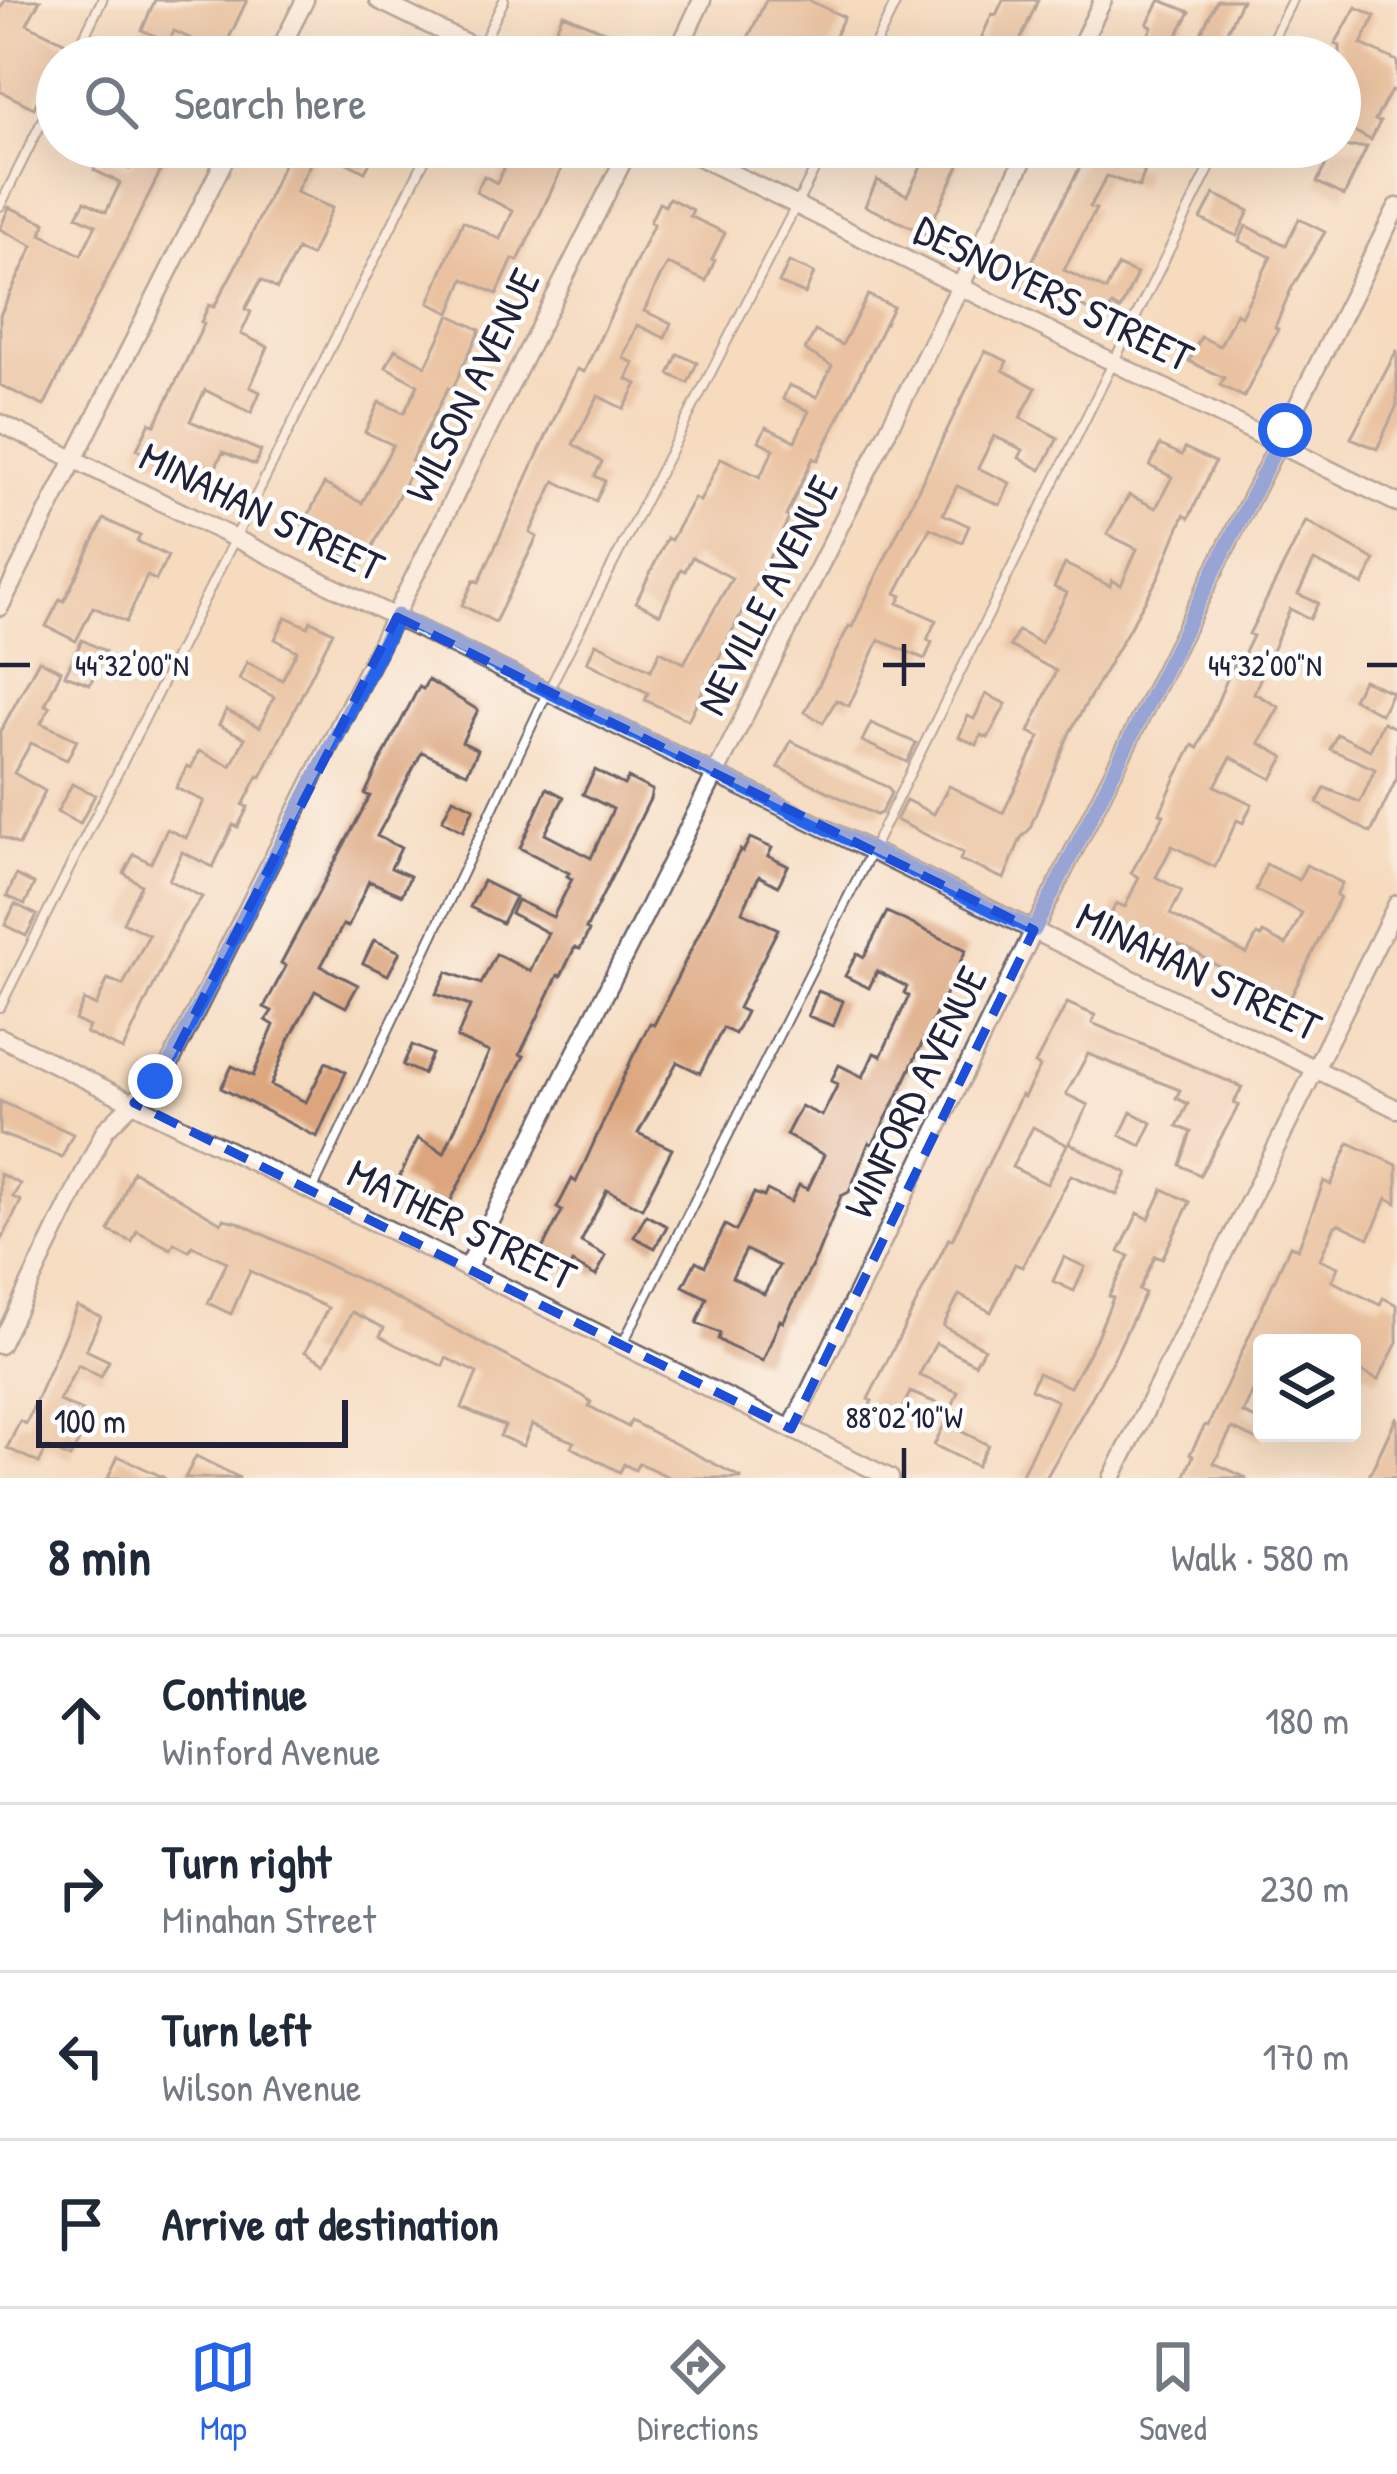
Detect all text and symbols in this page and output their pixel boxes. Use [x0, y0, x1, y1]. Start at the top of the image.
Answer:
search box [36, 36, 1361, 168]
icon: search [78, 69, 144, 135]
text: Search here [174, 72, 366, 133]
street label: DESNOYERS STREET [905, 200, 1204, 385]
street label: WILSON AVENUE [391, 259, 553, 511]
route start [1258, 403, 1312, 457]
street label: MINAHAN STREET [131, 427, 395, 595]
street label: NEVILLE AVENUE [682, 466, 851, 724]
text: 44°32'00"N [75, 645, 189, 685]
text: 44°32'00"N [1208, 645, 1322, 685]
street label: MINAHAN STREET [1068, 887, 1332, 1055]
street label: WINFORD AVENUE [829, 957, 1000, 1227]
route end [128, 1054, 182, 1108]
street label: MATHER STREET [339, 1144, 587, 1304]
map controls [1253, 1334, 1361, 1442]
button: layers [1253, 1334, 1361, 1442]
scale bar [36, 1394, 348, 1447]
text: 88°02'10"W [845, 1397, 963, 1437]
text: 100 m [54, 1399, 126, 1443]
text: 8 min [48, 1522, 151, 1591]
text: Walk · 580 m [1171, 1530, 1349, 1583]
text: Continue [162, 1663, 307, 1724]
icon: ahead [48, 1687, 114, 1753]
text: 180 m [1265, 1693, 1349, 1746]
text: Winford Avenue [162, 1724, 380, 1777]
text: Turn right [162, 1831, 331, 1892]
icon: right [48, 1855, 114, 1921]
text: 230 m [1260, 1861, 1349, 1914]
text: Minahan Street [162, 1892, 376, 1945]
text: Turn left [162, 1999, 311, 2060]
icon: left [48, 2023, 114, 2089]
text: 170 m [1263, 2029, 1349, 2082]
text: Wilson Avenue [162, 2060, 361, 2113]
icon: arrive [48, 2191, 114, 2257]
text: Arrive at destination [162, 2193, 499, 2254]
tab: Map [190, 2334, 256, 2450]
tab: Directions [637, 2334, 759, 2450]
tab: Saved [1139, 2334, 1207, 2450]

